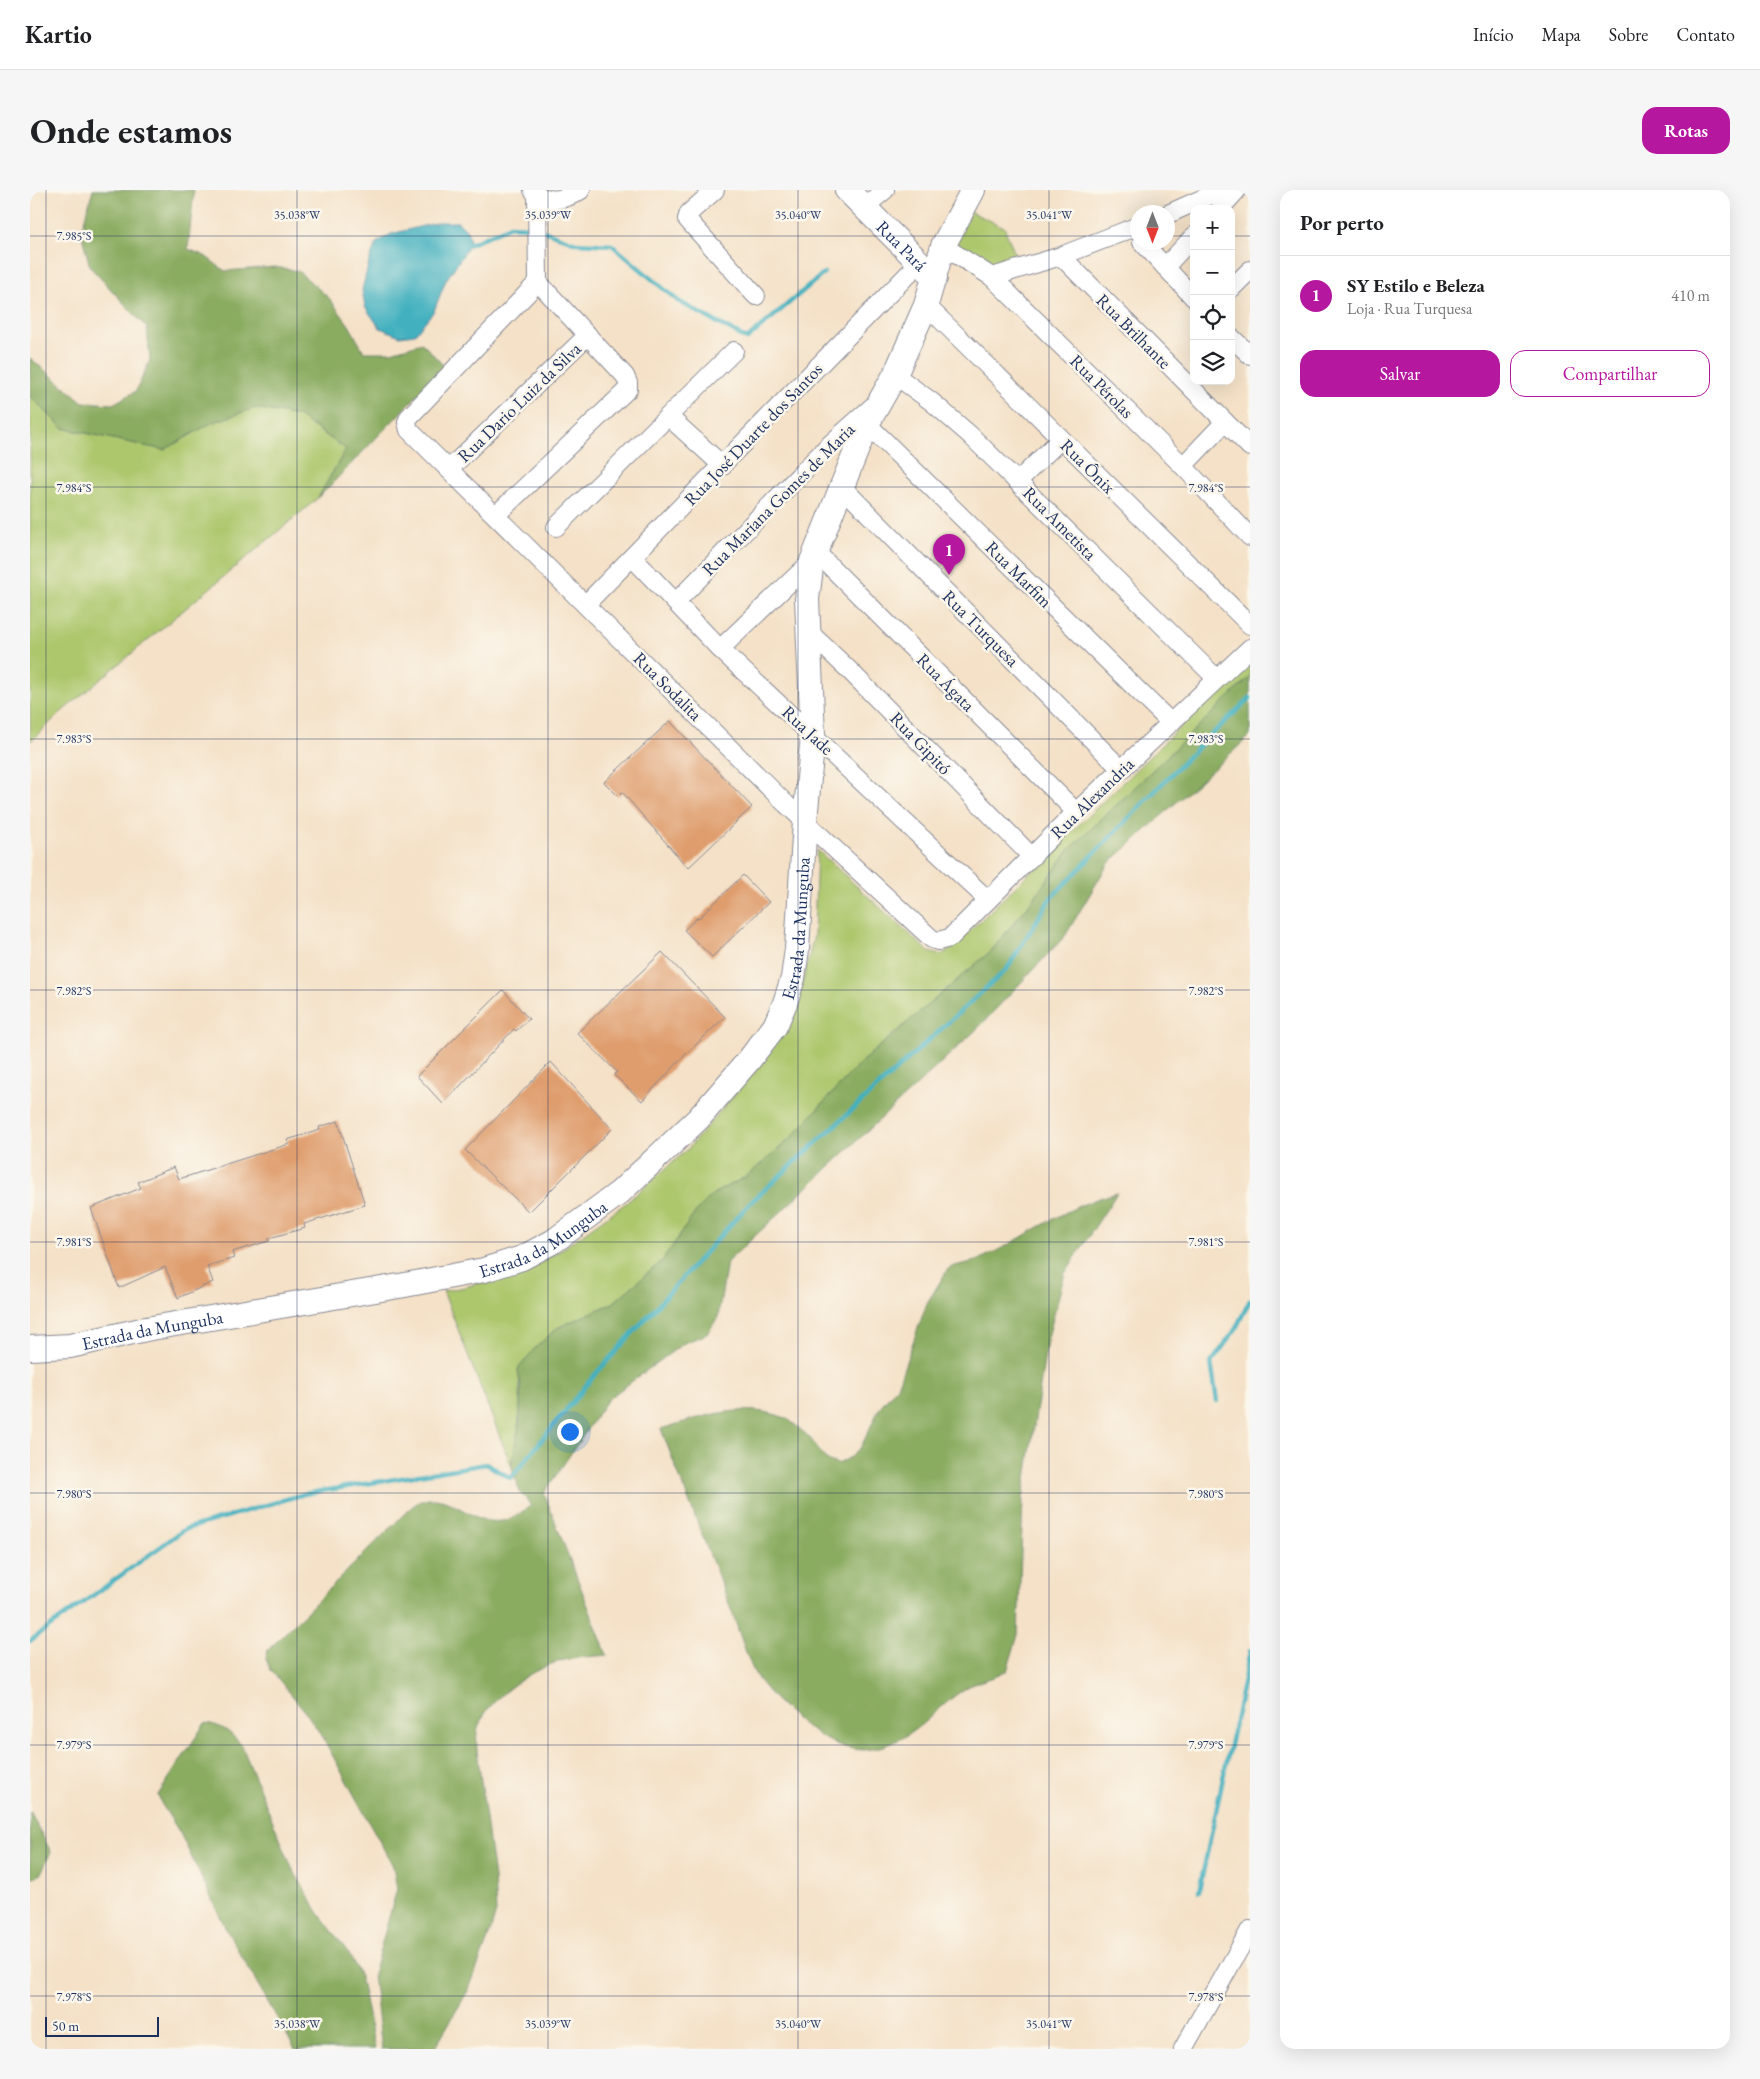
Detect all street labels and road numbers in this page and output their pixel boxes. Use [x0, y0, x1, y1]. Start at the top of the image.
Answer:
street label: Rua Pará [872, 215, 933, 276]
street label: Rua Brilhante [1092, 289, 1176, 373]
street label: Rua Dario Luiz da Silva [452, 336, 586, 467]
street label: Rua Pérolas [1065, 349, 1139, 423]
street label: Rua José Duarte dos Santos [679, 358, 827, 510]
street label: Rua Mariana Gomes de Maria [697, 417, 860, 580]
street label: Rua Ônix [1056, 434, 1121, 499]
street label: Rua Ametista [1018, 481, 1102, 565]
street label: Rua Marfim [981, 536, 1057, 612]
street label: Rua Turquesa [938, 585, 1025, 672]
street label: Rua Sodalita [629, 647, 708, 726]
street label: Rua Ágata [912, 648, 981, 717]
street label: Rua Jade [777, 700, 839, 760]
street label: Rua Gipitó [885, 707, 957, 779]
street label: Rua Alexandria [1045, 752, 1139, 844]
street label: Estrada da Munguba [775, 856, 814, 1002]
street label: Estrada da Munguba [476, 1194, 612, 1282]
street label: Estrada da Munguba [79, 1305, 225, 1355]

